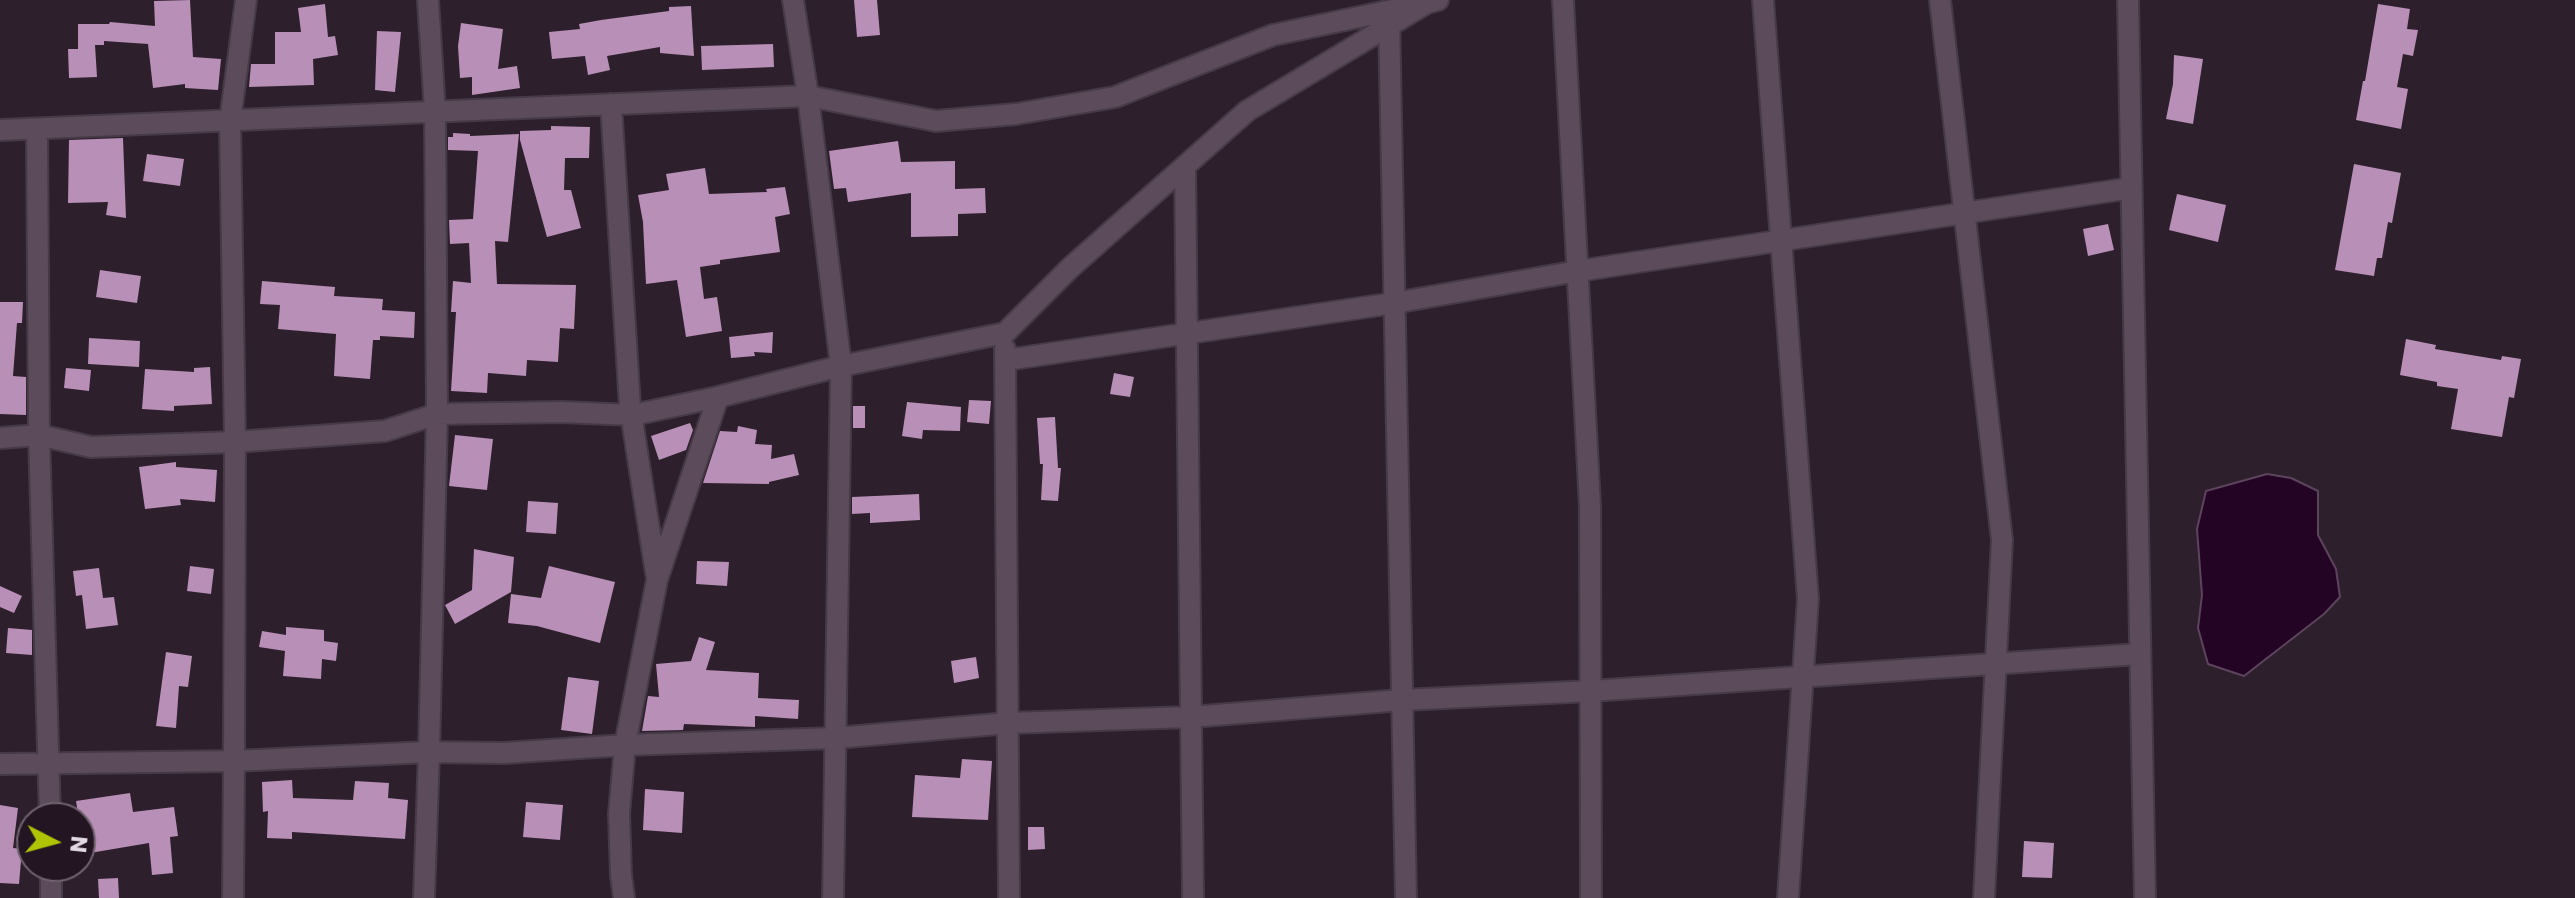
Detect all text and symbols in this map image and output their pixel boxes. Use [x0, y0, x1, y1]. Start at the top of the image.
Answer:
north arrow [16, 802, 96, 882]
text: N [62, 834, 95, 854]

